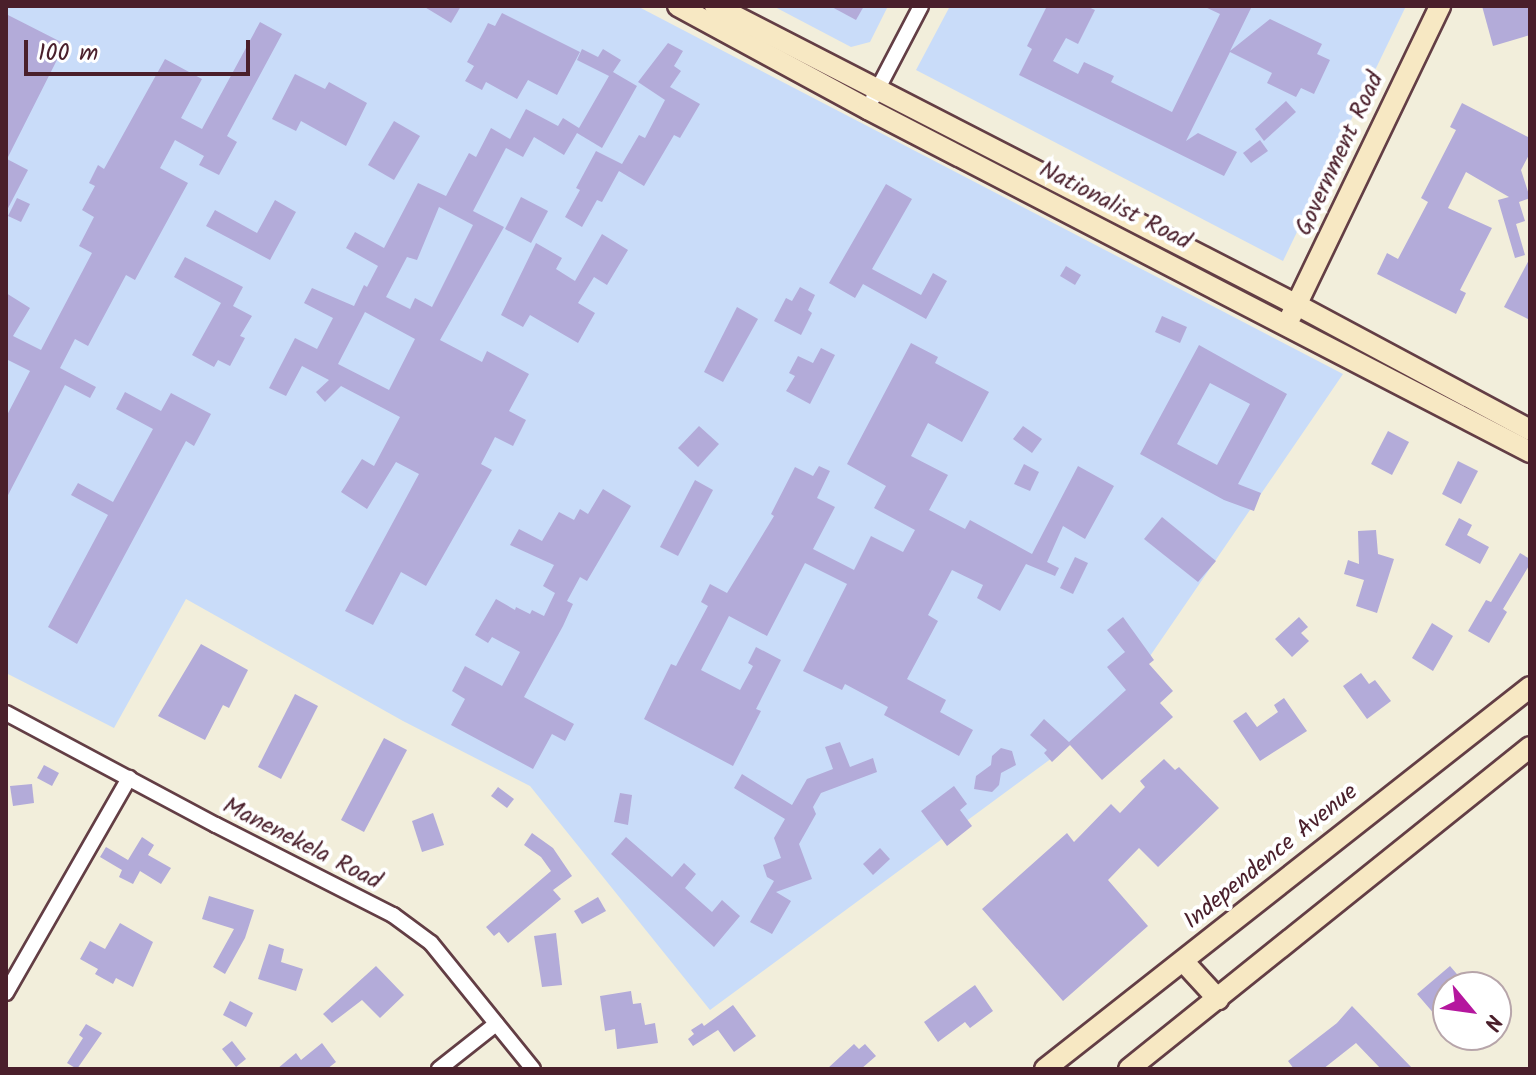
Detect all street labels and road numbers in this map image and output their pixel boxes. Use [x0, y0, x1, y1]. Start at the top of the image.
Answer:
street label: Government Road [1290, 68, 1390, 240]
street label: Nationalist Road [1034, 155, 1196, 257]
street label: Independence Avenue [1178, 778, 1364, 936]
street label: Manenekela Road [218, 792, 386, 896]

